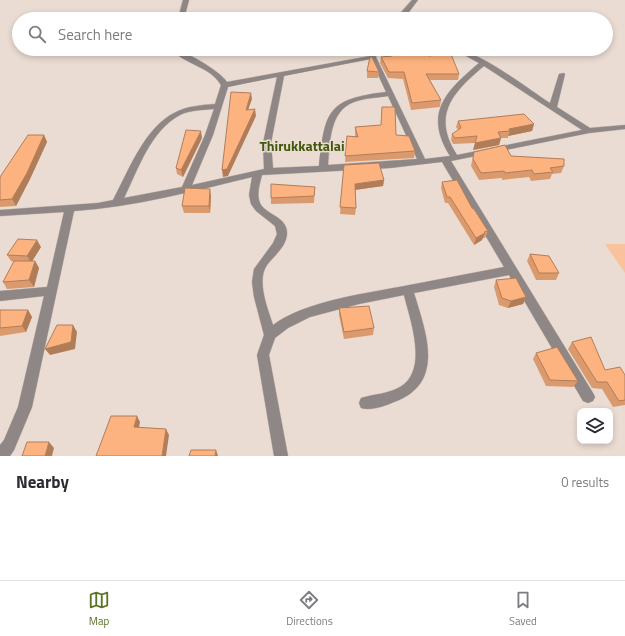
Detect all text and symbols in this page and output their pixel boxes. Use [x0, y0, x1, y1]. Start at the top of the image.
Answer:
search box [12, 12, 613, 56]
icon: search [26, 23, 48, 45]
text: Search here [58, 23, 132, 46]
district label: Thirukkattalai [259, 135, 345, 156]
map controls [577, 408, 613, 444]
button: layers [577, 408, 613, 444]
text: Nearby [16, 469, 69, 495]
text: 0 results [561, 472, 609, 492]
tab: Map [88, 589, 110, 629]
tab: Directions [286, 589, 333, 629]
tab: Saved [509, 589, 537, 629]

